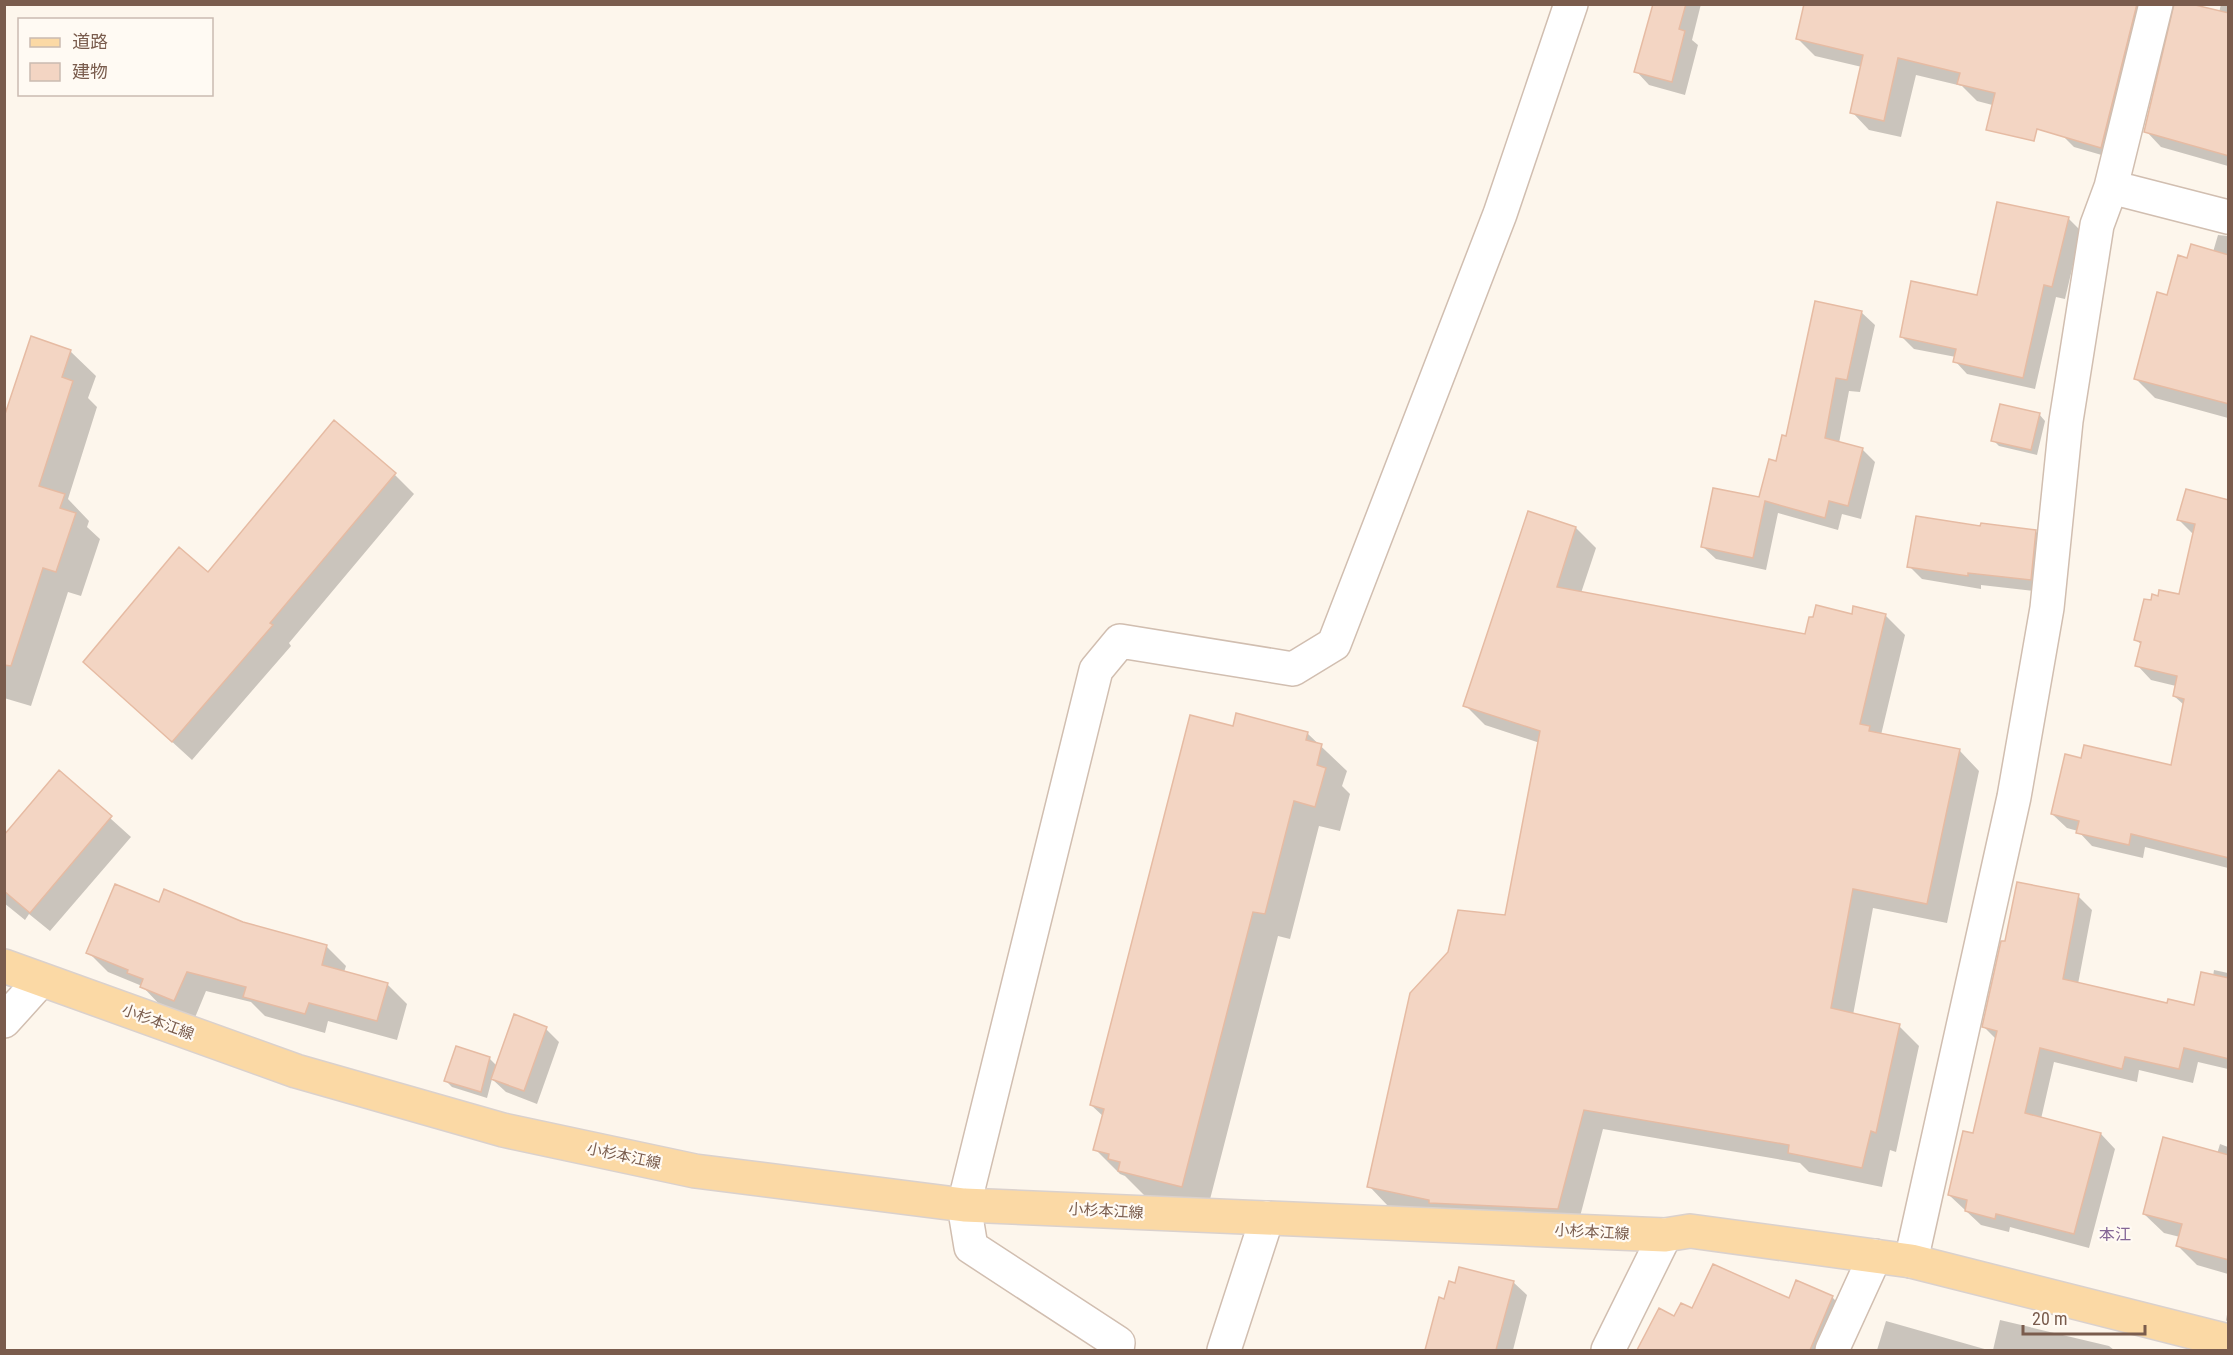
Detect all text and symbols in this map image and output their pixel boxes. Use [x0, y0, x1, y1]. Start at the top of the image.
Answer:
legend [18, 18, 213, 96]
text: 道路 [72, 31, 108, 52]
text: 建物 [72, 61, 108, 82]
street label: 小杉本江線 [120, 1001, 196, 1043]
street label: 小杉本江線 [585, 1139, 663, 1173]
street label: 小杉本江線 [1068, 1200, 1144, 1222]
street label: 小杉本江線 [1554, 1221, 1630, 1243]
district label: 本江 [2099, 1225, 2131, 1244]
scale bar [2023, 1298, 2144, 1336]
text: 20 m [2032, 1308, 2067, 1329]

